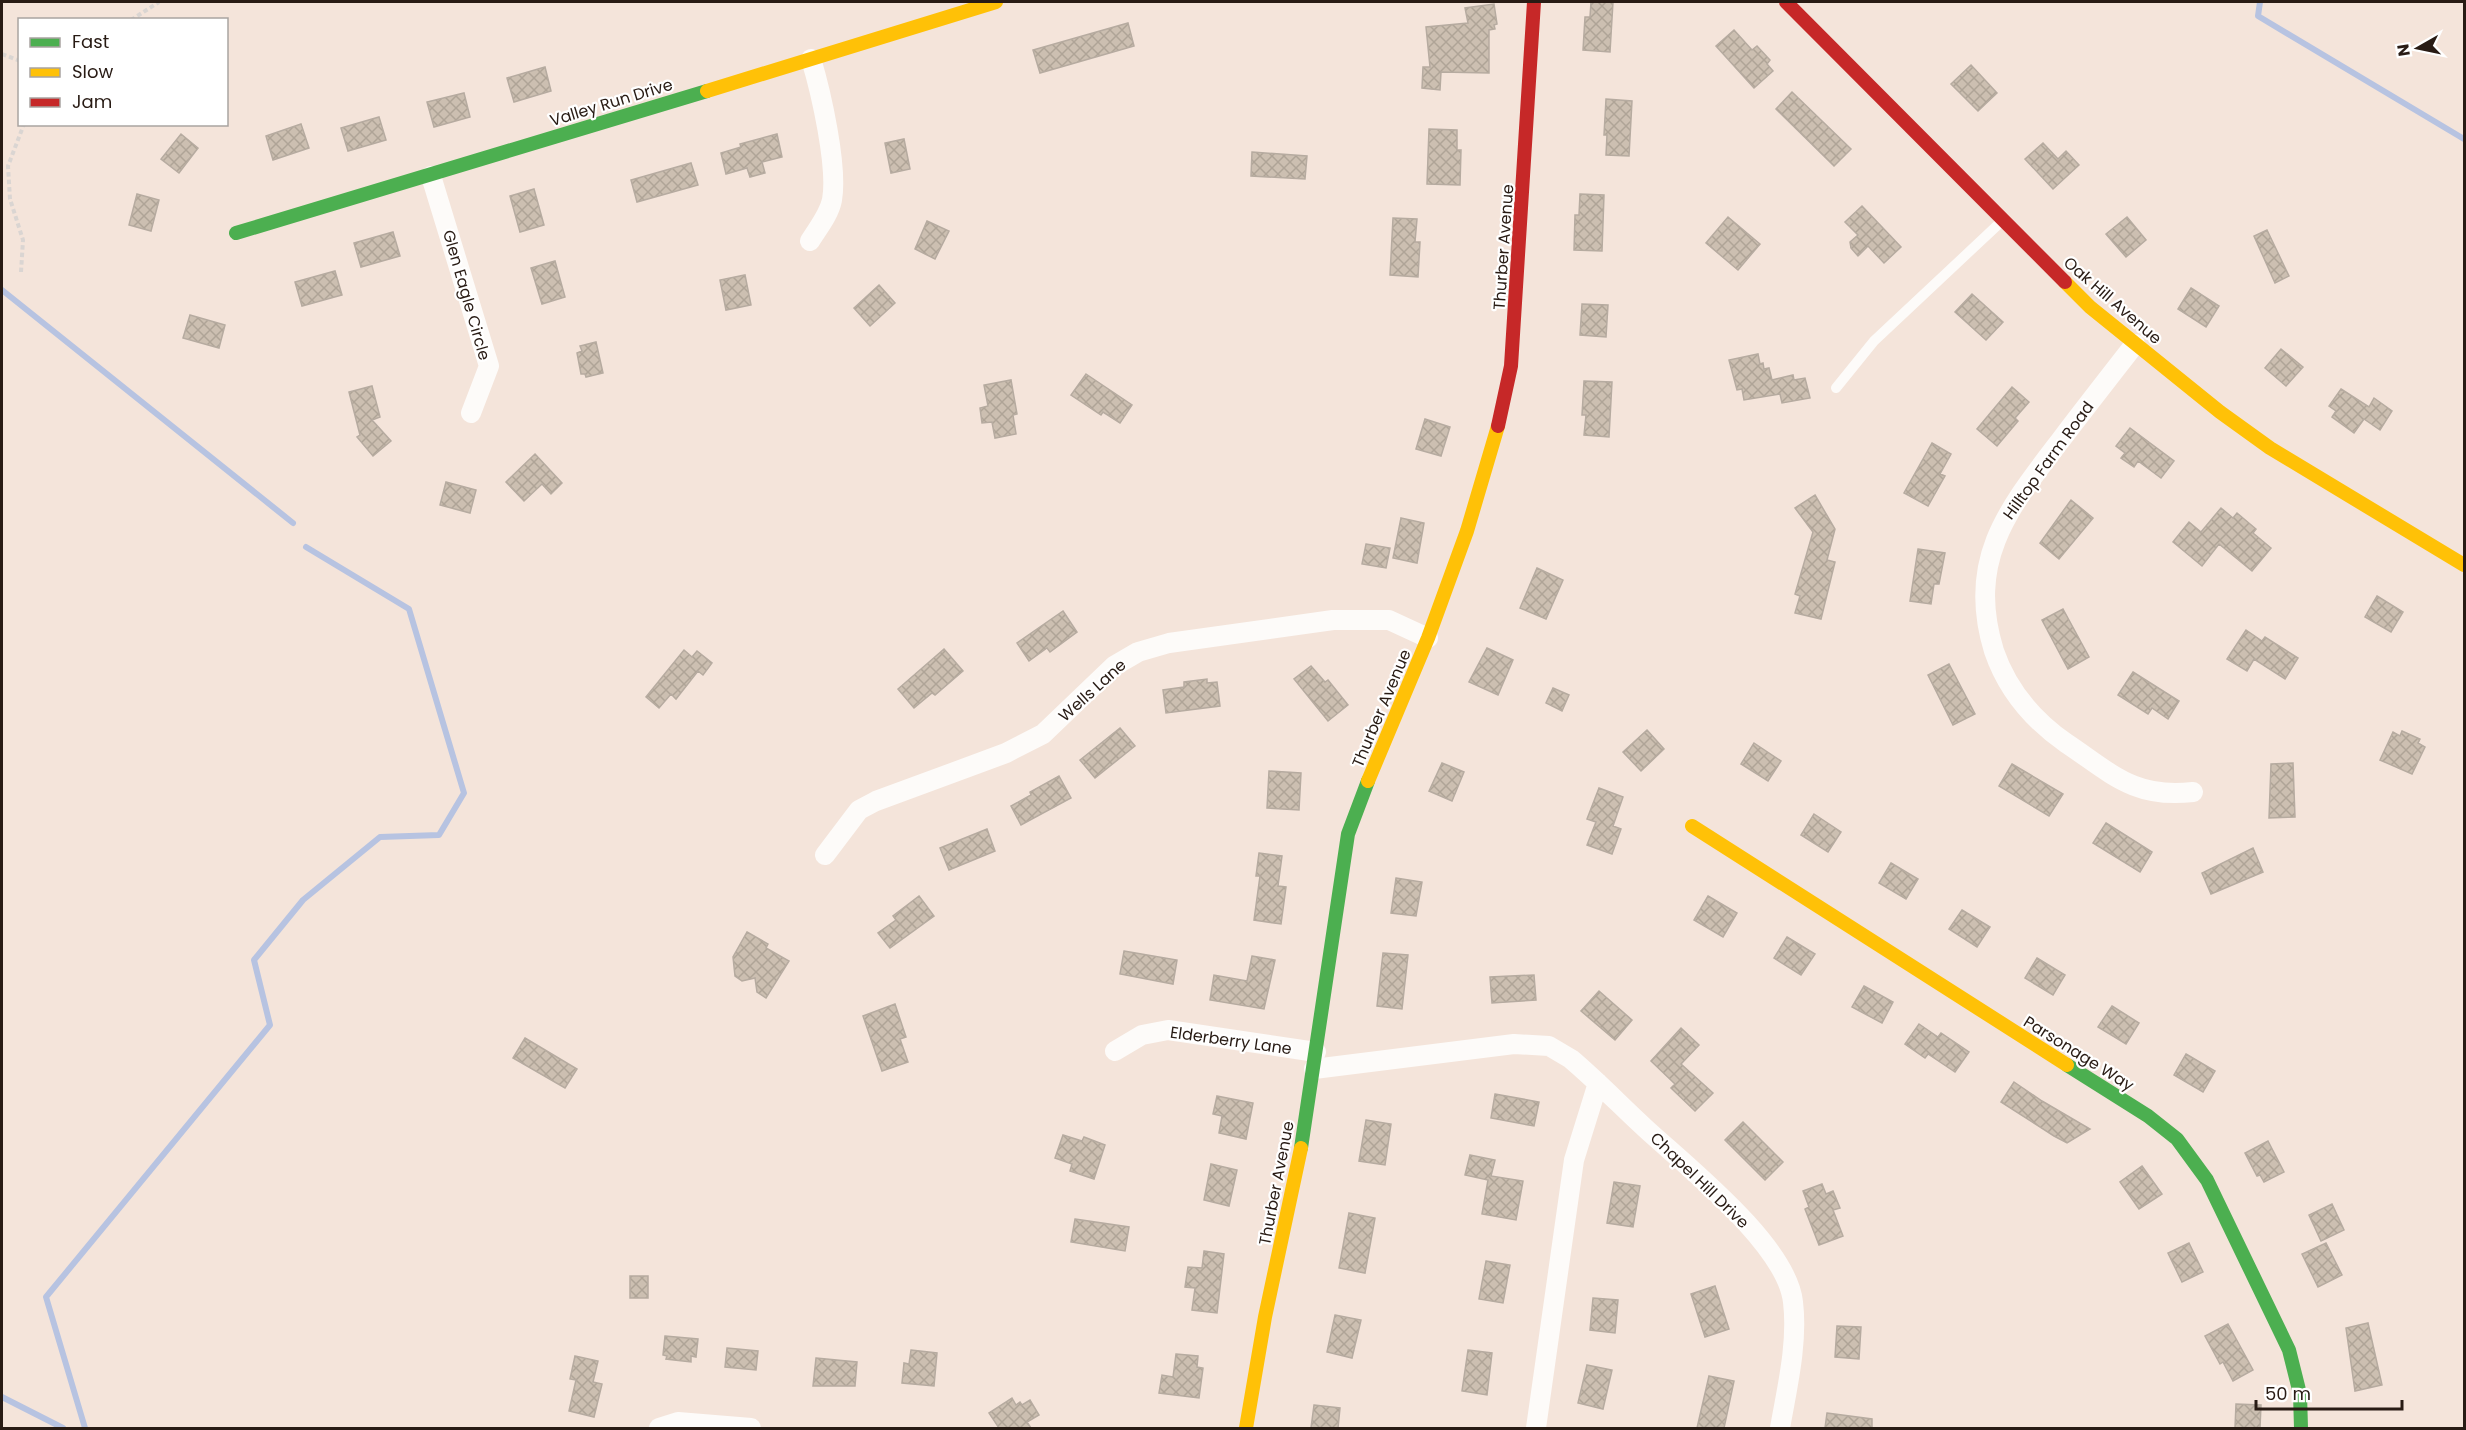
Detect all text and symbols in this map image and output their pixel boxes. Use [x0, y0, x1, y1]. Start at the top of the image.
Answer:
legend [18, 18, 228, 126]
north arrow [2388, 18, 2448, 78]
text: Fast [72, 29, 109, 54]
text: N [2391, 43, 2416, 58]
text: Slow [72, 59, 114, 84]
street label: Valley Run Drive [547, 73, 675, 132]
text: Jam [72, 89, 112, 114]
street label: Thurber Avenue [1488, 183, 1519, 311]
street label: Glen Eagle Circle [437, 227, 496, 363]
street label: Oak Hill Avenue [2059, 251, 2167, 349]
street label: Hilltop Farm Road [1998, 396, 2099, 524]
street label: Thurber Avenue [1346, 646, 1417, 771]
street label: Wells Lane [1053, 654, 1131, 727]
street label: Parsonage Way [2019, 1010, 2138, 1097]
street label: Elderberry Lane [1169, 1021, 1293, 1060]
street label: Thurber Avenue [1253, 1119, 1300, 1247]
street label: Chapel Hill Drive [1645, 1127, 1754, 1234]
scale bar [2256, 1373, 2402, 1411]
text: 50 m [2265, 1381, 2311, 1406]

